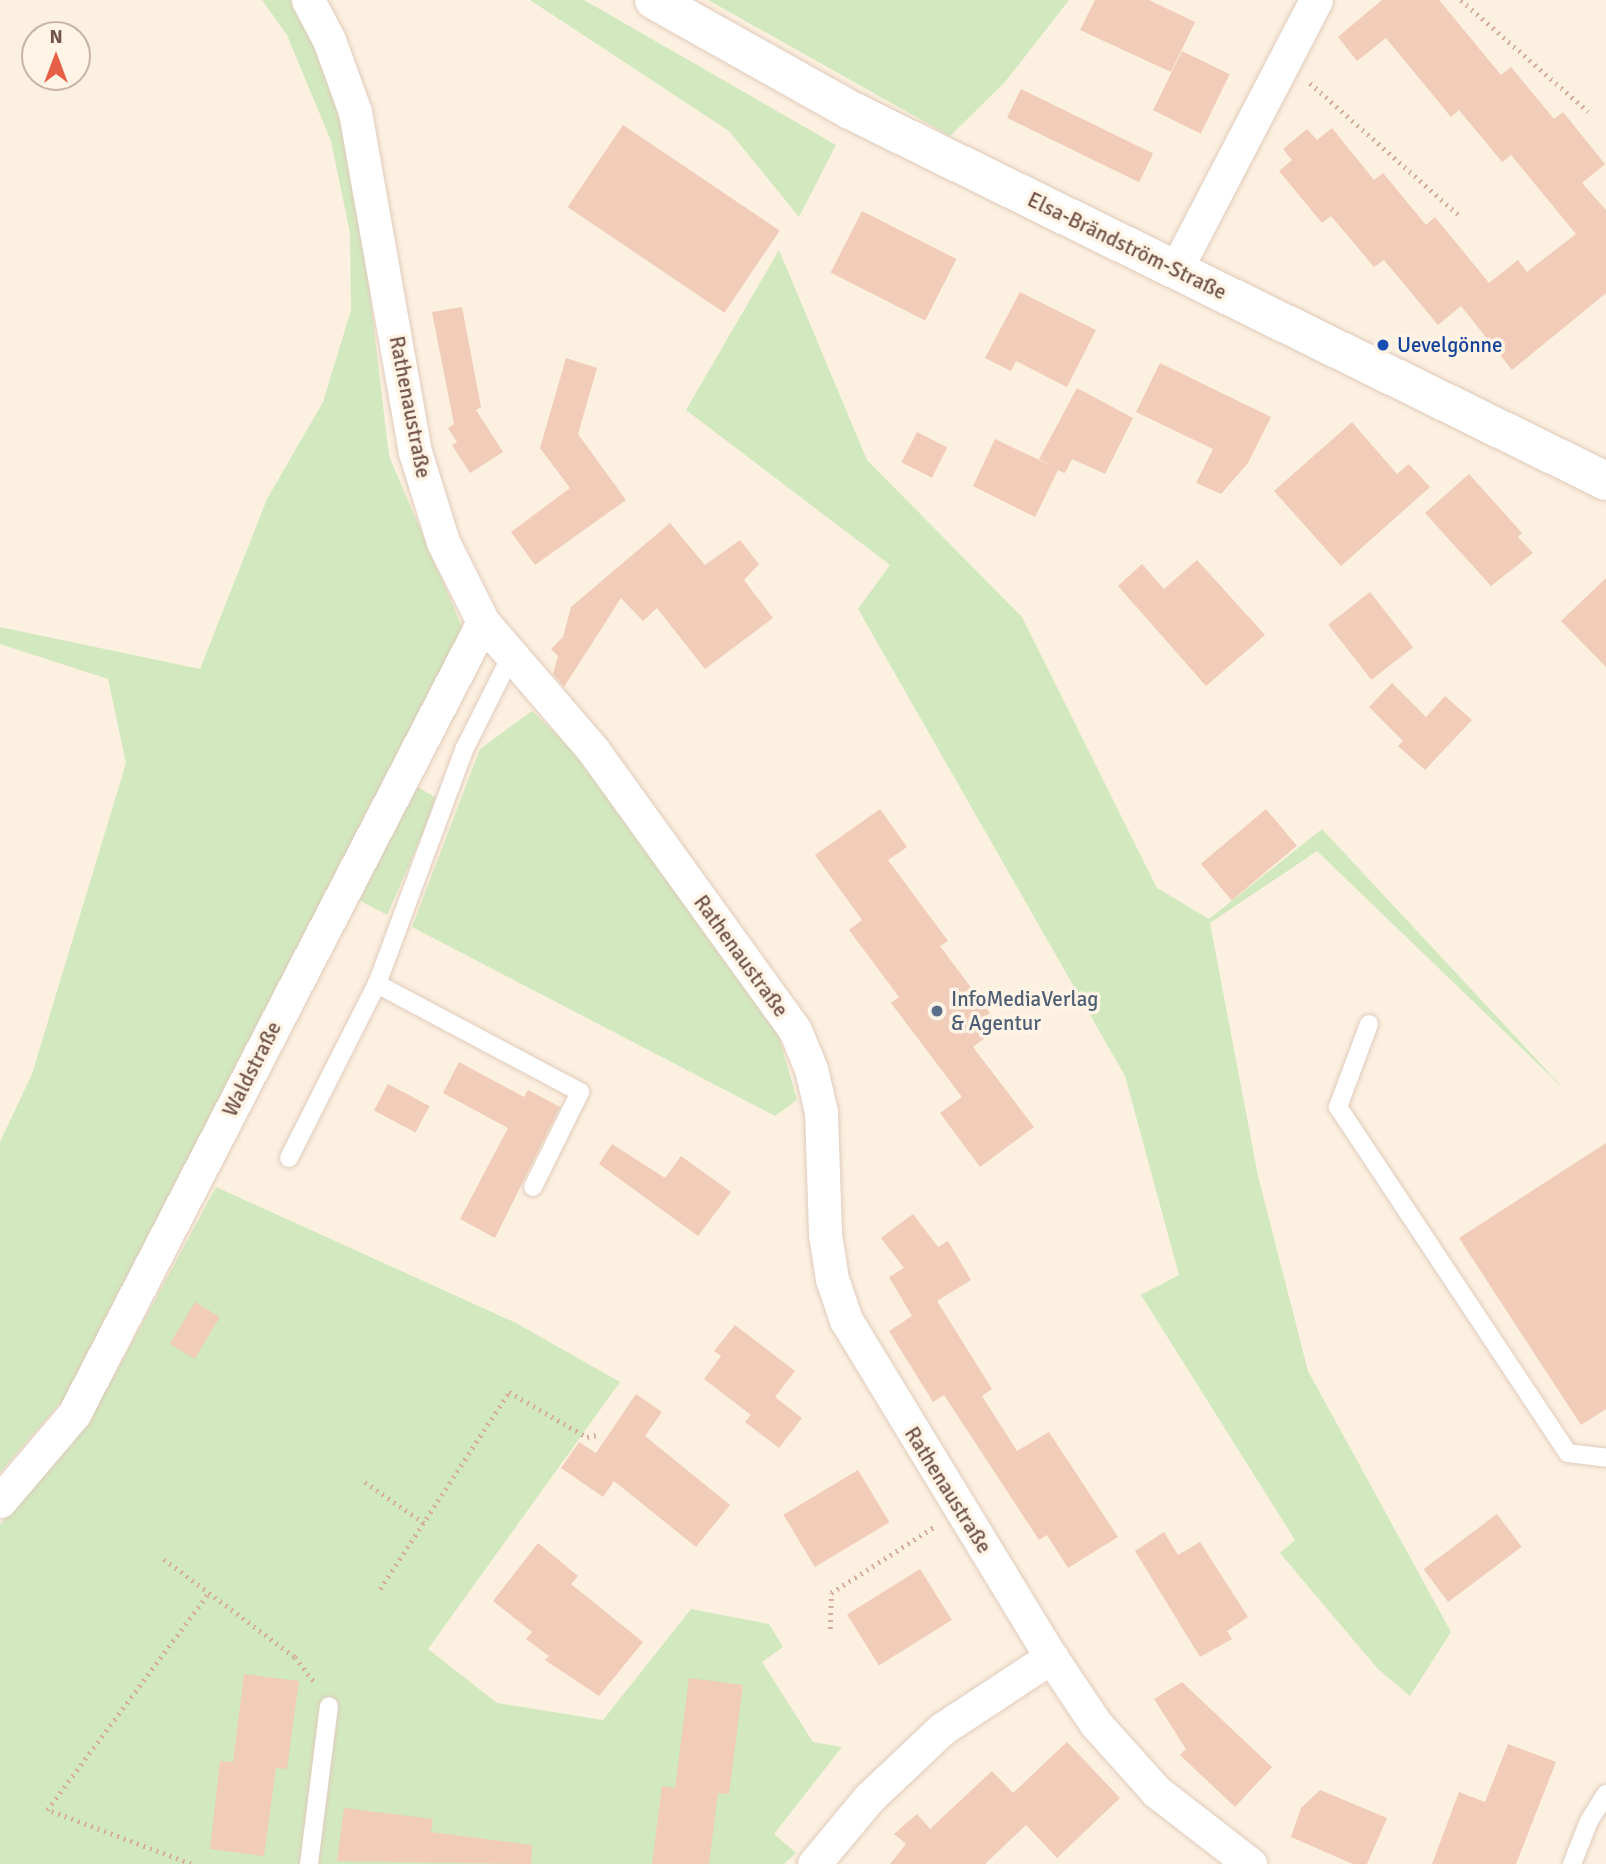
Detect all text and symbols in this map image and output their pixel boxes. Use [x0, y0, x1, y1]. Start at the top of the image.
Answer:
north arrow [21, 21, 91, 91]
text: N [49, 25, 63, 49]
street label: Elsa-Brändström-Straße [1023, 187, 1231, 305]
place label: Uevelgönne [1397, 332, 1503, 358]
street label: Rathenaustraße [384, 334, 436, 480]
marker: Uevelgönne [1375, 337, 1391, 353]
street label: Rathenaustraße [688, 890, 794, 1022]
place label: InfoMediaVerlag & Agentur [951, 986, 1098, 1036]
marker: InfoMediaVerlag & Agentur [929, 1003, 945, 1019]
street label: Waldstraße [217, 1017, 287, 1121]
street label: Rathenaustraße [899, 1422, 997, 1558]

